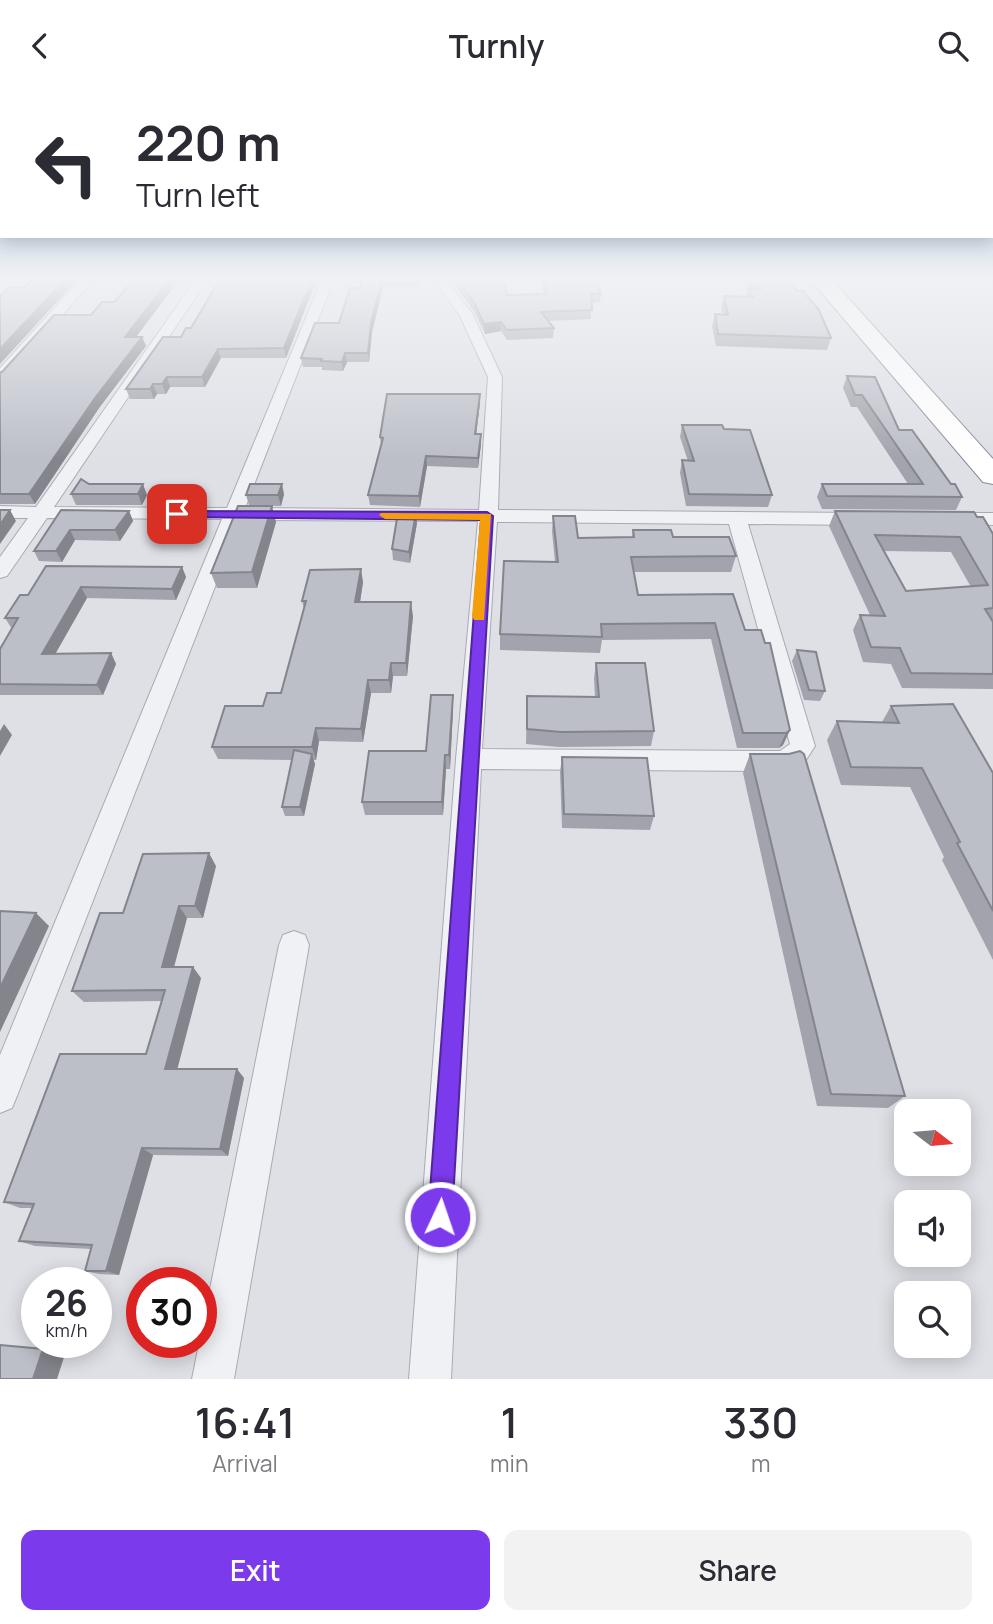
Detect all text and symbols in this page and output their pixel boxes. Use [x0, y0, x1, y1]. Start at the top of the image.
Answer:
text: Turnly [449, 24, 544, 68]
icon: back [21, 27, 59, 65]
icon: search [934, 27, 972, 65]
text: 220 m [136, 109, 280, 176]
icon: left [21, 119, 112, 210]
text: Turn left [136, 173, 260, 217]
pin [147, 484, 207, 544]
icon: arrive [158, 495, 196, 533]
north arrow [894, 1099, 971, 1176]
map controls [894, 1099, 971, 1358]
position arrow [403, 1180, 477, 1254]
button: sound [894, 1190, 971, 1267]
speed limit sign: 30 [126, 1267, 217, 1358]
text: 26 [45, 1279, 88, 1327]
button: search [894, 1281, 971, 1358]
text: km/h [46, 1318, 87, 1342]
text: 16:41 [195, 1393, 295, 1451]
text: 1 [500, 1393, 518, 1451]
text: 330 [723, 1393, 798, 1451]
text: Arrival [212, 1447, 278, 1479]
text: min [490, 1447, 529, 1479]
text: m [751, 1447, 771, 1479]
button: Exit [21, 1530, 490, 1610]
button: Share [504, 1530, 972, 1610]

